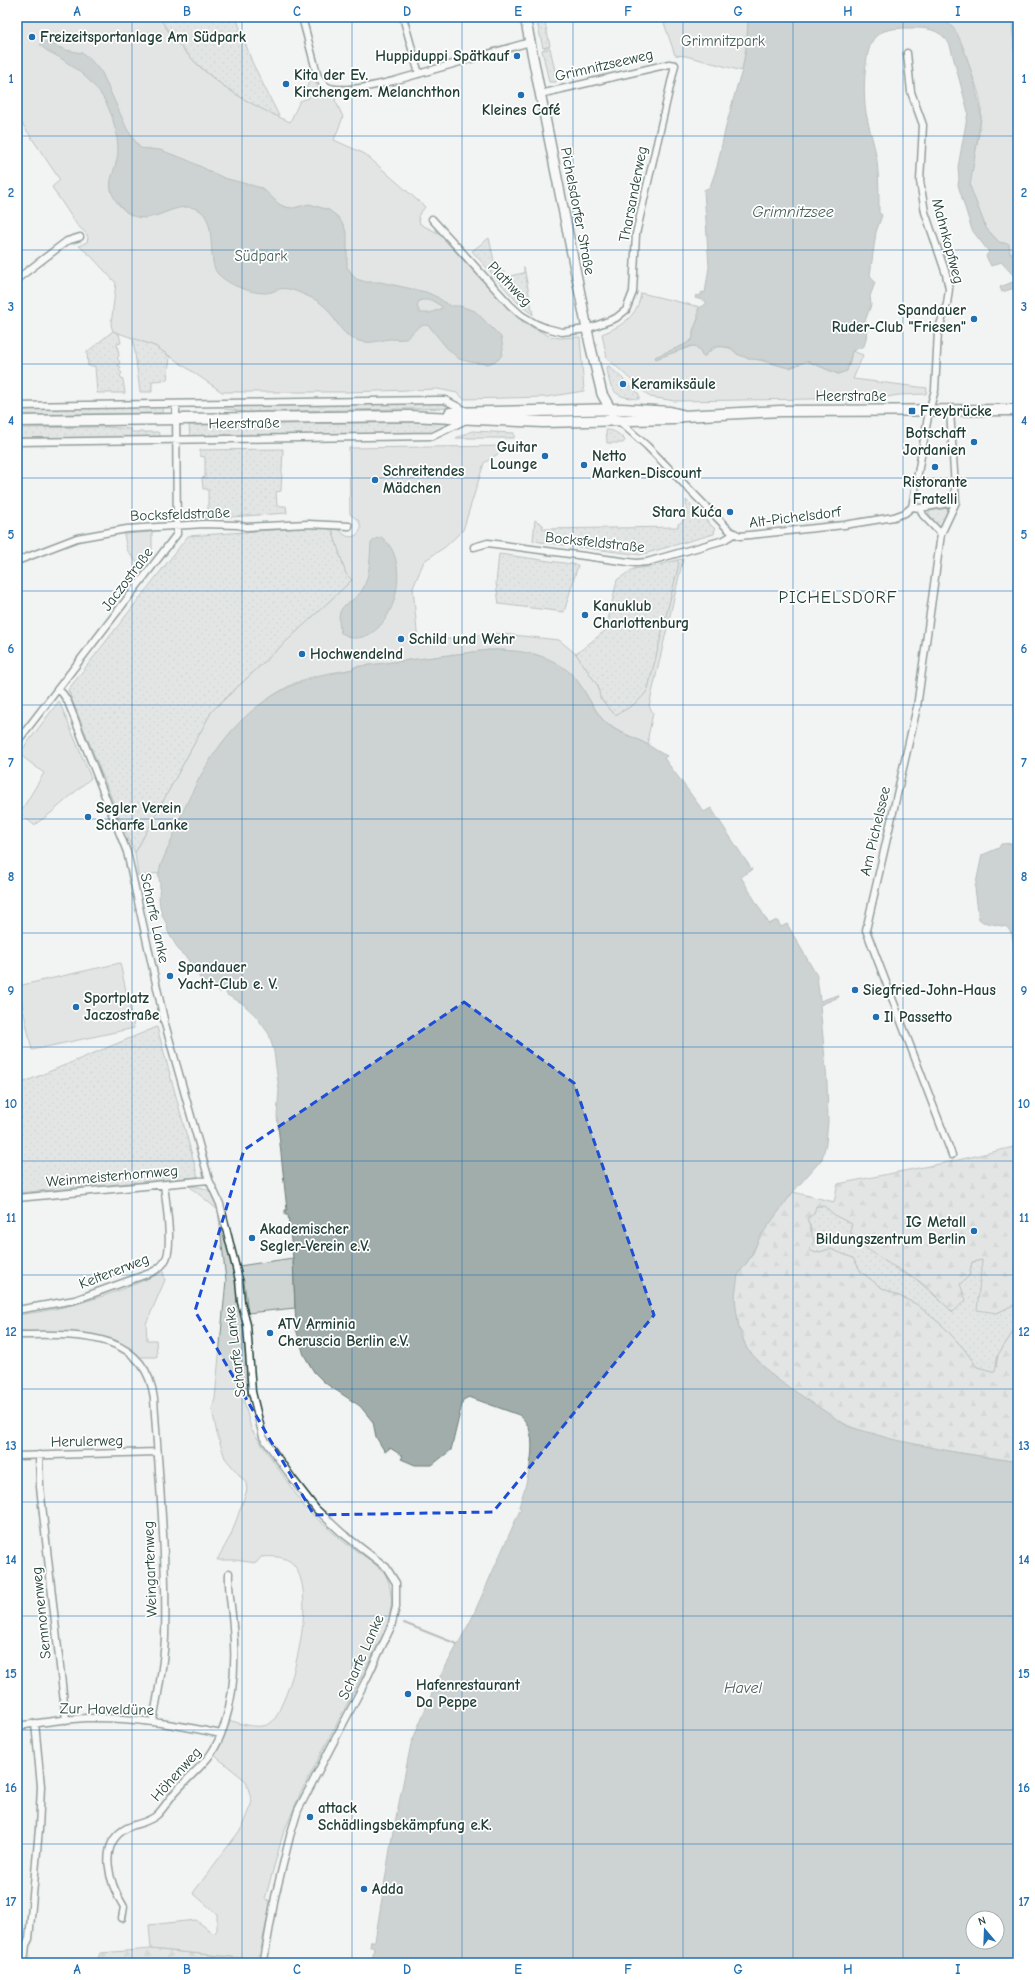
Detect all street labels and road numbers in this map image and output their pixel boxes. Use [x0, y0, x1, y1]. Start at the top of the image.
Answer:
street label: Grimnitzseeweg [553, 45, 655, 85]
street label: Tharsanderweg [615, 144, 651, 244]
street label: Pichelsdorfer Straße [557, 146, 599, 277]
street label: Mahnkopfweg [928, 196, 968, 286]
street label: Plathweg [484, 258, 536, 310]
street label: Heerstraße [815, 387, 887, 405]
street label: Heerstraße [208, 413, 280, 433]
street label: Alt-Pichelsdorf [748, 502, 843, 532]
street label: Bocksfeldstraße [130, 503, 231, 525]
street label: Bocksfeldstraße [544, 528, 646, 556]
street label: Jaczostraße [97, 543, 157, 614]
street label: Am Pichelssee [856, 784, 894, 878]
street label: Scharfe Lanke [137, 871, 173, 965]
street label: Weinmeisterhornweg [45, 1161, 179, 1191]
street label: Keltererweg [76, 1249, 152, 1293]
street label: Scharfe Lanke [220, 1305, 250, 1398]
street label: Herulerweg [50, 1431, 124, 1451]
street label: Weingartenweg [139, 1520, 161, 1618]
street label: Semnonenweg [27, 1566, 55, 1660]
street label: Scharfe Lanke [334, 1611, 388, 1702]
street label: Zur Haveldüne [60, 1699, 155, 1719]
street label: Höhenweg [147, 1743, 205, 1805]

